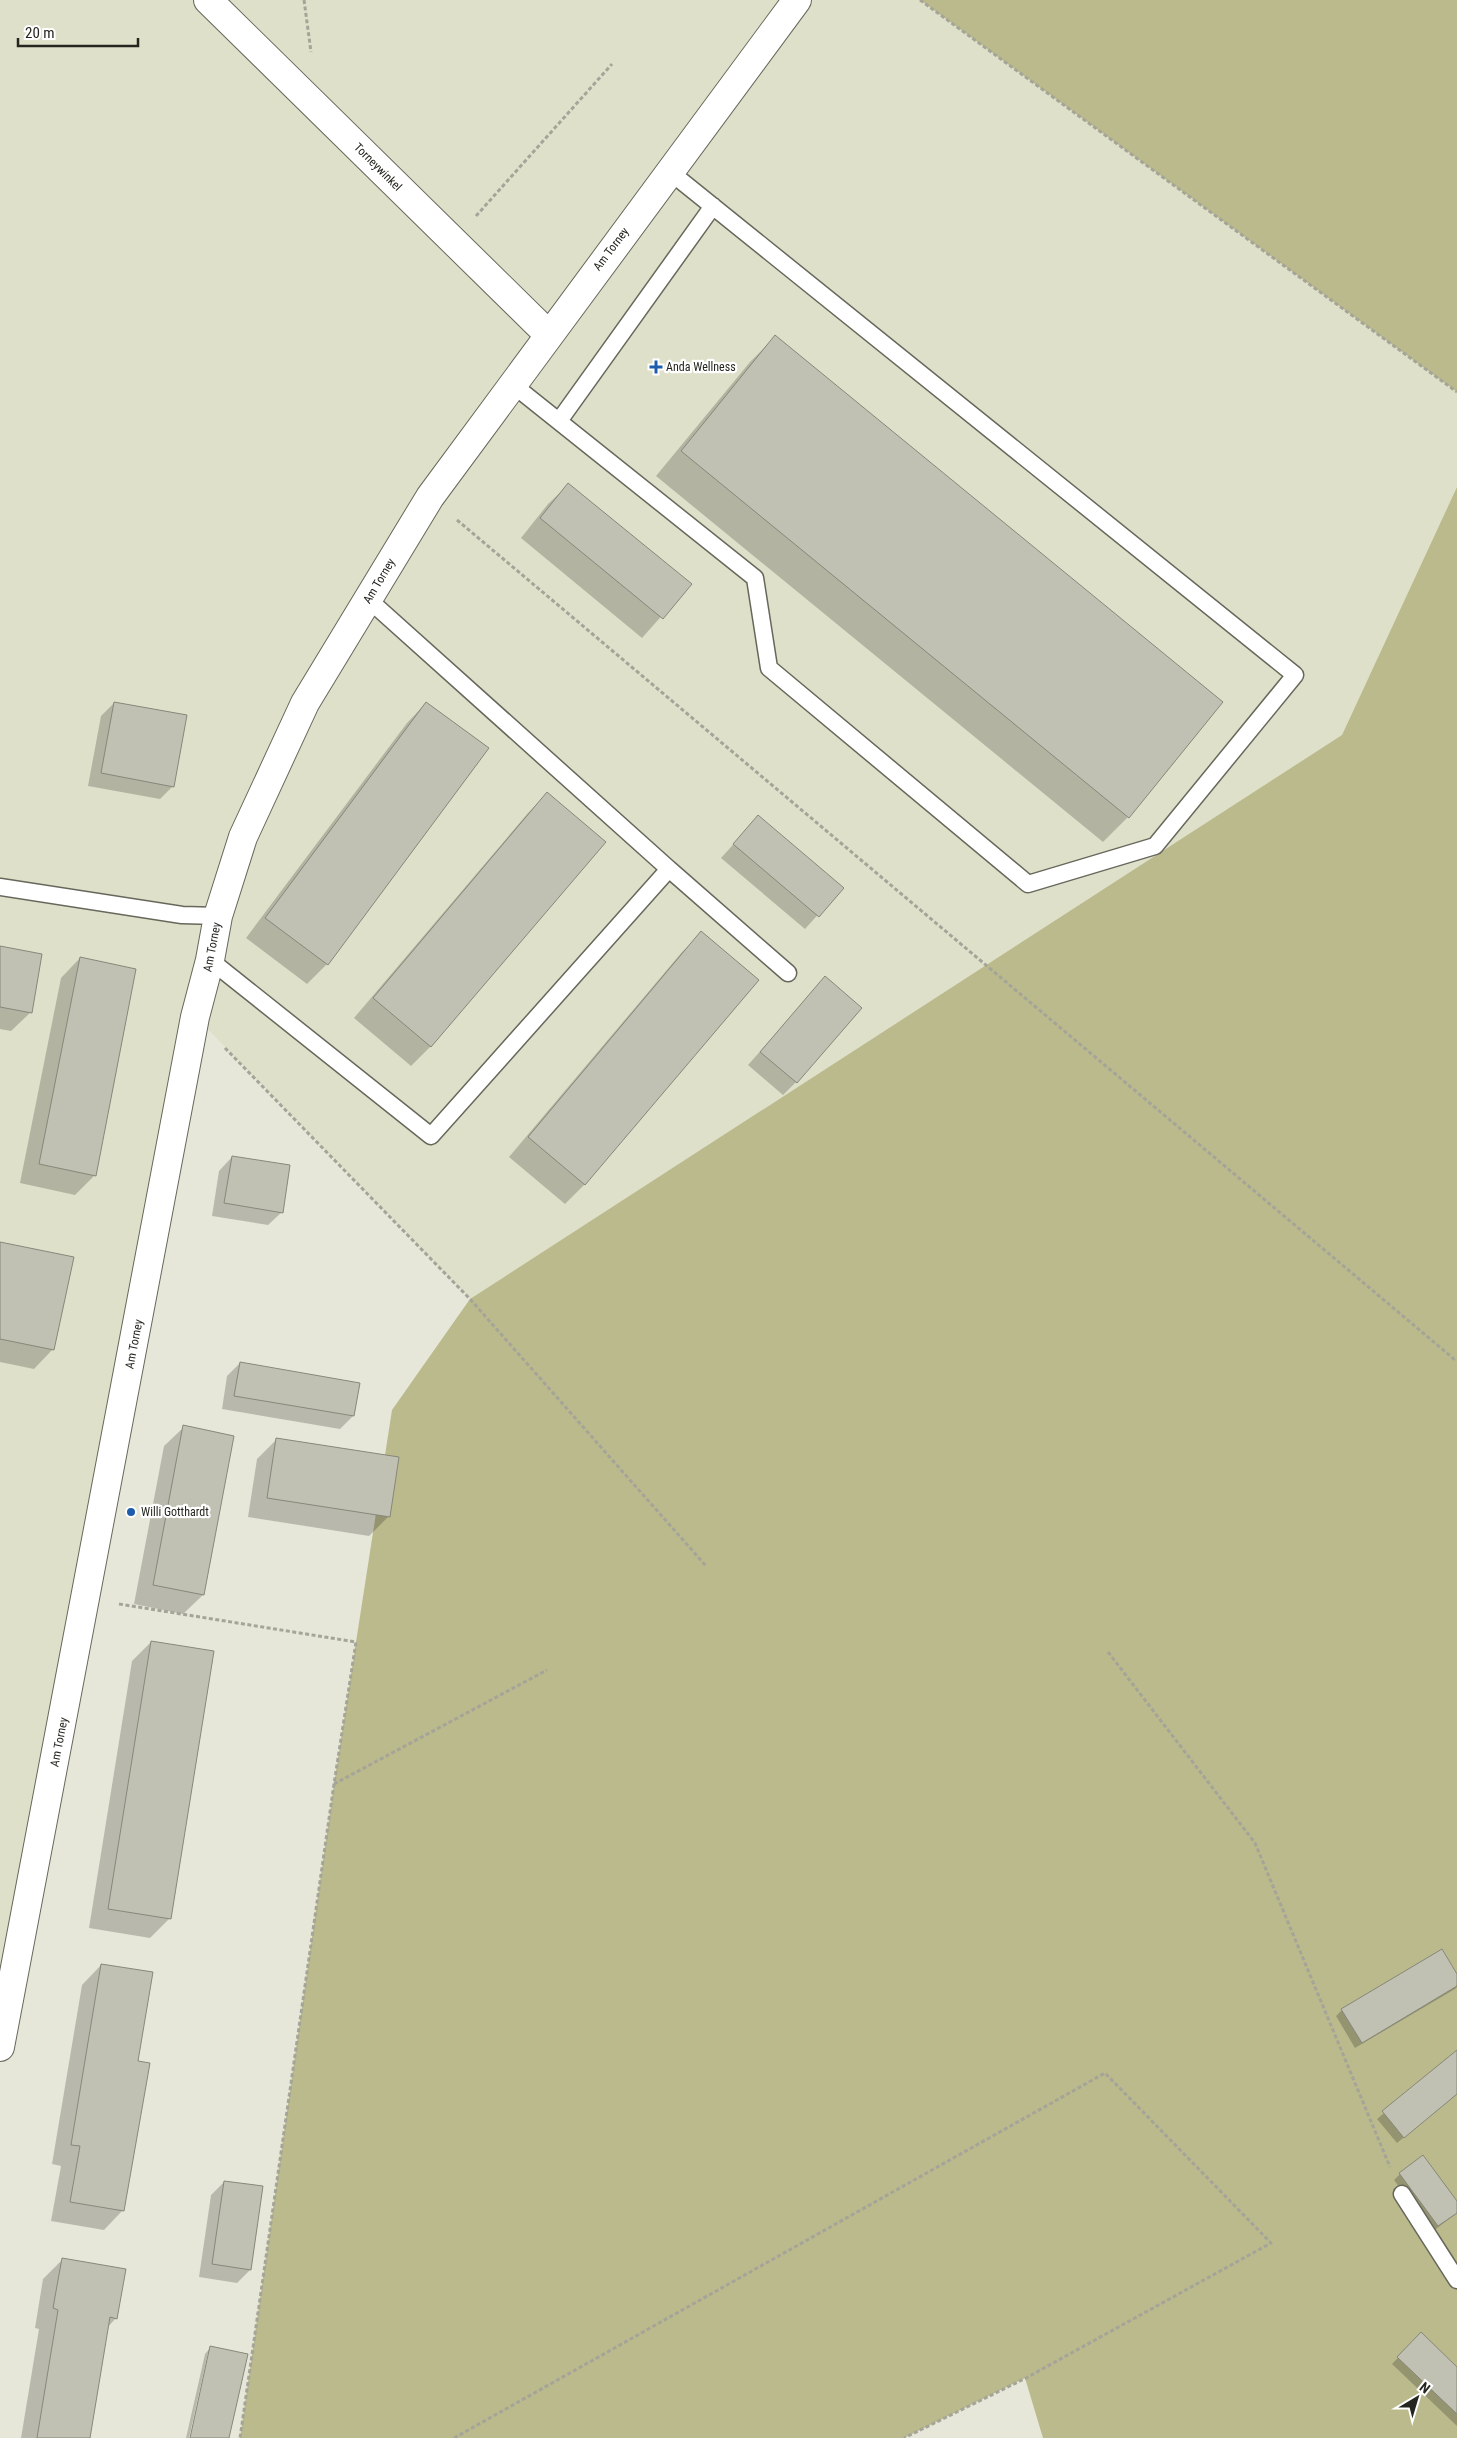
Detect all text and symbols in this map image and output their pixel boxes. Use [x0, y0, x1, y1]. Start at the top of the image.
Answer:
scale bar [18, 15, 138, 47]
text: 20 m [25, 24, 55, 42]
street label: Torneywinkel [351, 140, 405, 194]
street label: Am Torney [590, 225, 632, 273]
place label: Anda Wellness [666, 360, 736, 374]
marker: Anda Wellness [650, 361, 662, 373]
street label: Am Torney [360, 556, 398, 606]
street label: Am Torney [200, 921, 224, 973]
street label: Am Torney [122, 1318, 146, 1370]
place label: Willi Gotthardt [141, 1505, 209, 1519]
marker: Willi Gotthardt [125, 1506, 137, 1518]
street label: Am Torney [47, 1716, 71, 1768]
north arrow [1392, 2373, 1442, 2423]
text: N [1417, 2379, 1433, 2397]

